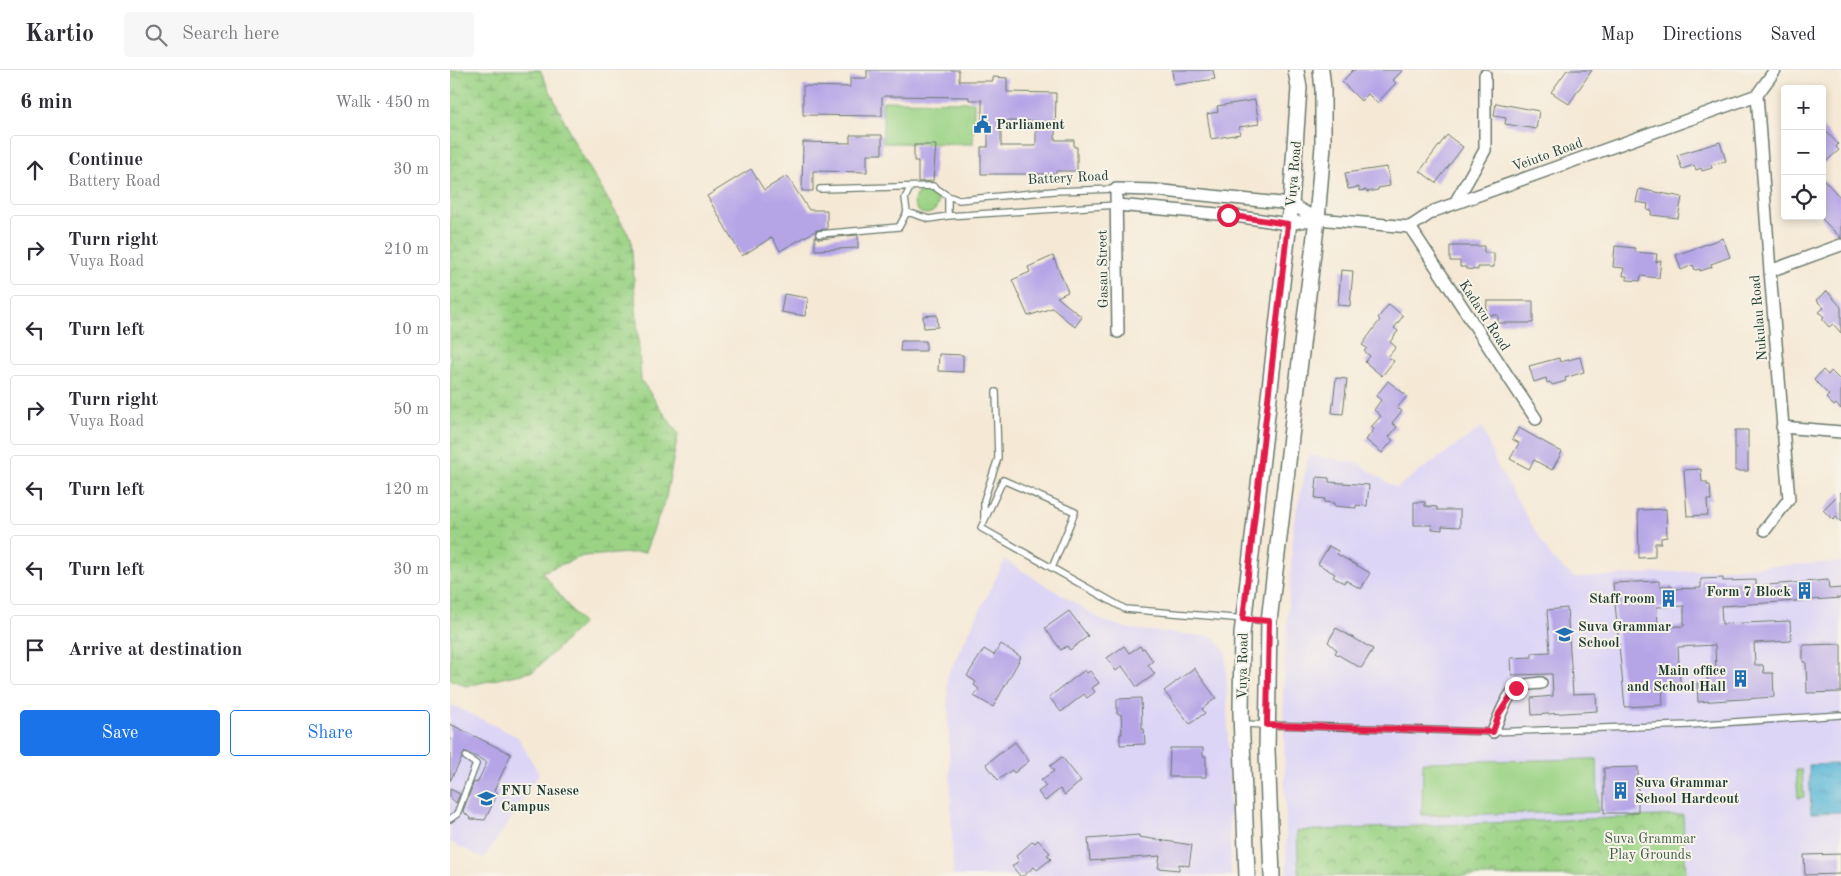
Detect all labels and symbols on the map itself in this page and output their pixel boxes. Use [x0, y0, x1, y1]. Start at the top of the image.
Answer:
public building icon: Parliament [972, 114, 992, 134]
place label: Parliament [996, 118, 1065, 132]
street label: Veiuto Road [1510, 136, 1585, 174]
street label: Vuya Road [1284, 140, 1304, 208]
street label: Battery Road [1027, 169, 1109, 187]
route start [1217, 204, 1240, 227]
street label: Gasau Street [1095, 230, 1111, 308]
street label: Nukulau Road [1748, 274, 1770, 362]
street label: Kadavu Road [1456, 278, 1512, 353]
building icon: Form 7 Block [1795, 581, 1815, 601]
place label: Form 7 Block [1706, 585, 1791, 599]
building icon: Staff room [1659, 588, 1679, 608]
place label: Staff room [1589, 592, 1655, 606]
place label: Suva Grammar School [1578, 620, 1671, 650]
school or university icon: Suva Grammar School [1554, 624, 1574, 644]
street label: Vuya Road [1235, 633, 1251, 699]
place label: Main office and School Hall [1627, 664, 1726, 694]
building icon: Main office and School Hall [1730, 668, 1750, 688]
route end [1505, 677, 1528, 700]
place label: Suva Grammar School Hardcout [1635, 776, 1739, 806]
building icon: Suva Grammar School Hardcout [1611, 780, 1631, 800]
place label: FNU Nasese Campus [501, 784, 579, 814]
school or university icon: FNU Nasese Campus [477, 788, 497, 808]
park label: Suva Grammar Play Grounds [1604, 832, 1696, 862]

